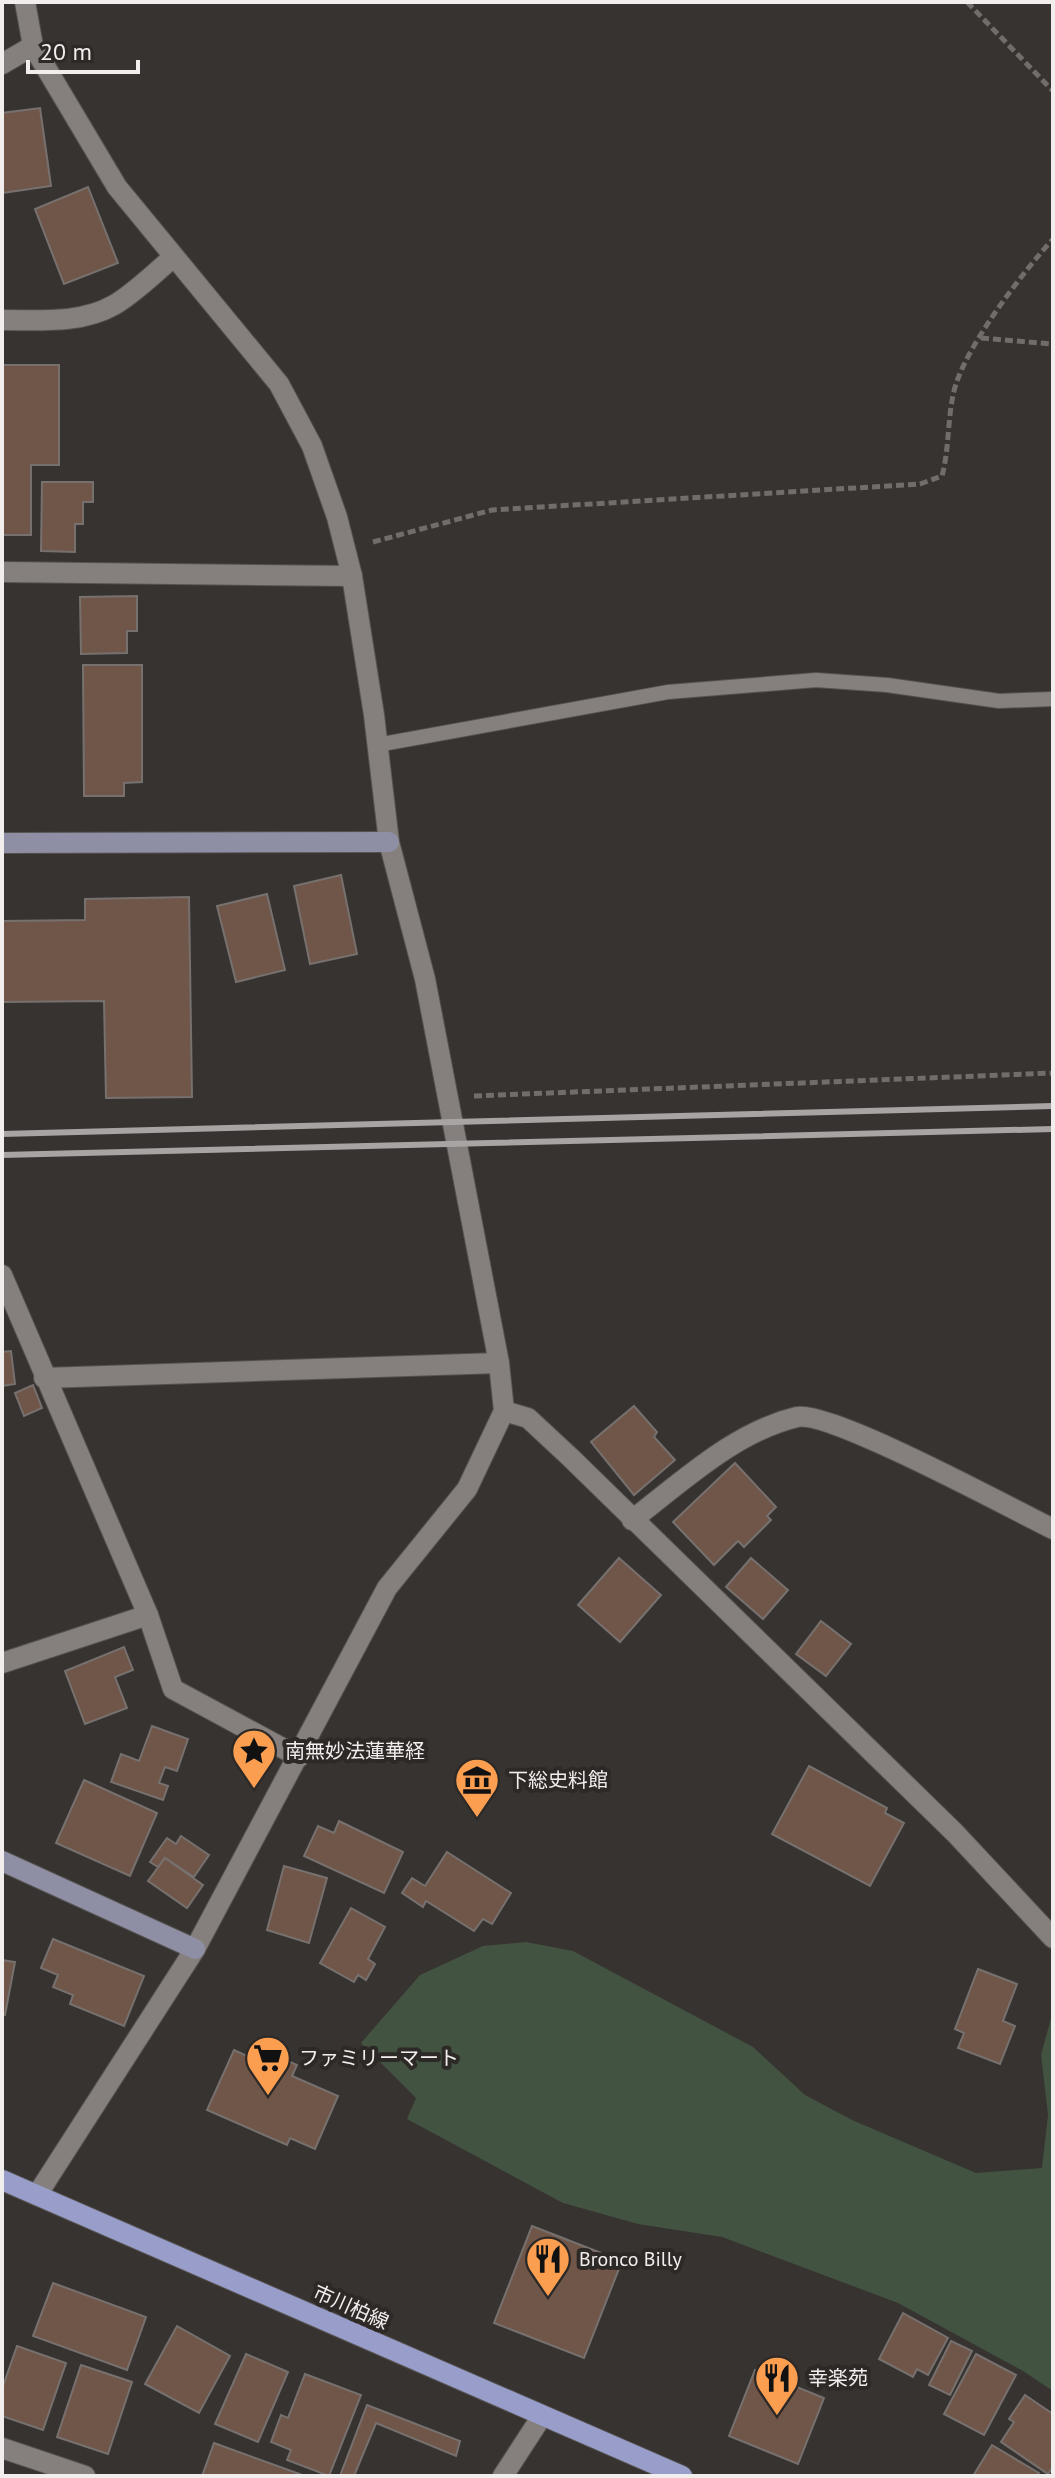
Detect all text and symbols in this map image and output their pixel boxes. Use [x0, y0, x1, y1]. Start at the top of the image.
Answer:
scale bar [28, 24, 138, 74]
text: 20 m [40, 36, 92, 67]
place icon: 南無妙法蓮華経 [230, 1727, 278, 1790]
place label: 南無妙法蓮華経 [285, 1738, 425, 1764]
museum icon: 下総史料館 [453, 1756, 501, 1819]
place label: 下総史料館 [508, 1767, 608, 1793]
supermarket icon: ファミリーマート [244, 2034, 292, 2097]
place label: ファミリーマート [299, 2045, 459, 2071]
restaurant icon: Bronco Billy [524, 2235, 572, 2298]
place label: Bronco Billy [579, 2246, 682, 2272]
street label: 市川柏線 [309, 2279, 393, 2335]
restaurant icon: 幸楽苑 [753, 2354, 801, 2417]
place label: 幸楽苑 [808, 2365, 868, 2391]

